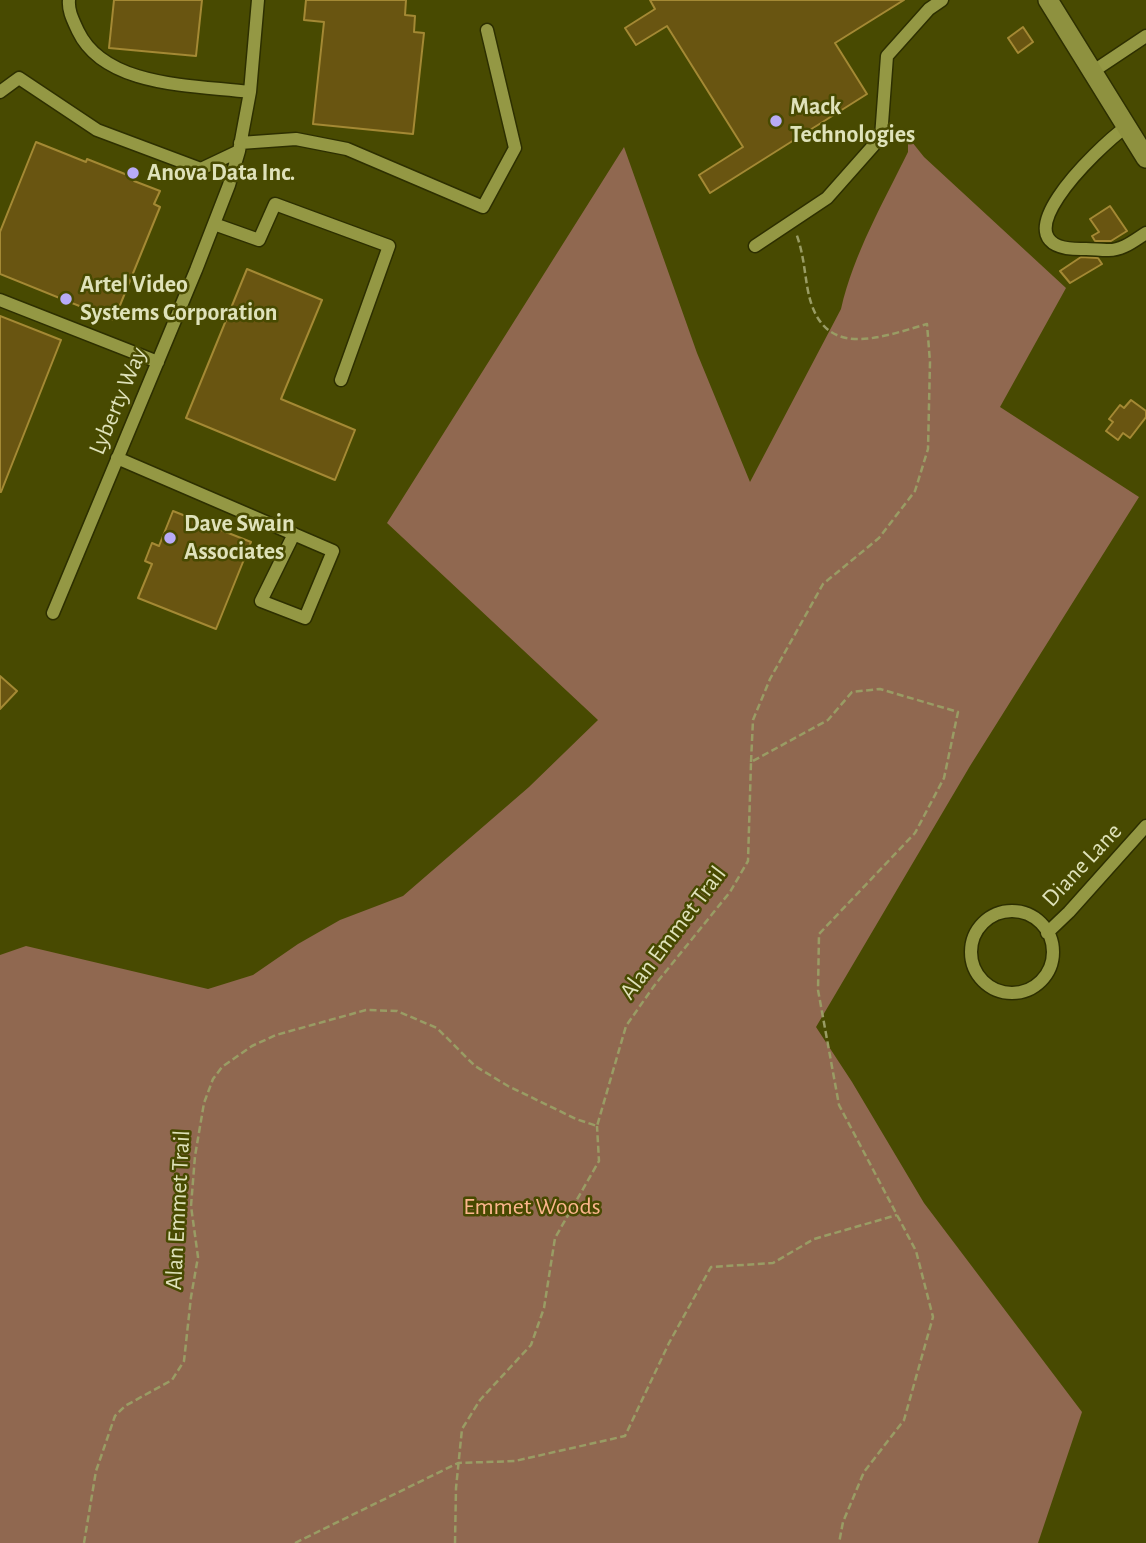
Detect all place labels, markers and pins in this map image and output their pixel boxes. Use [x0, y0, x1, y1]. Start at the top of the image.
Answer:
place label: Mack Technologies [790, 93, 915, 149]
marker: Mack Technologies [768, 113, 784, 129]
place label: Anova Data Inc. [147, 159, 295, 187]
marker: Anova Data Inc. [125, 165, 141, 181]
place label: Artel Video Systems Corporation [80, 271, 278, 327]
marker: Artel Video Systems Corporation [58, 291, 74, 307]
place label: Dave Swain Associates [184, 510, 295, 566]
marker: Dave Swain Associates [162, 530, 178, 546]

